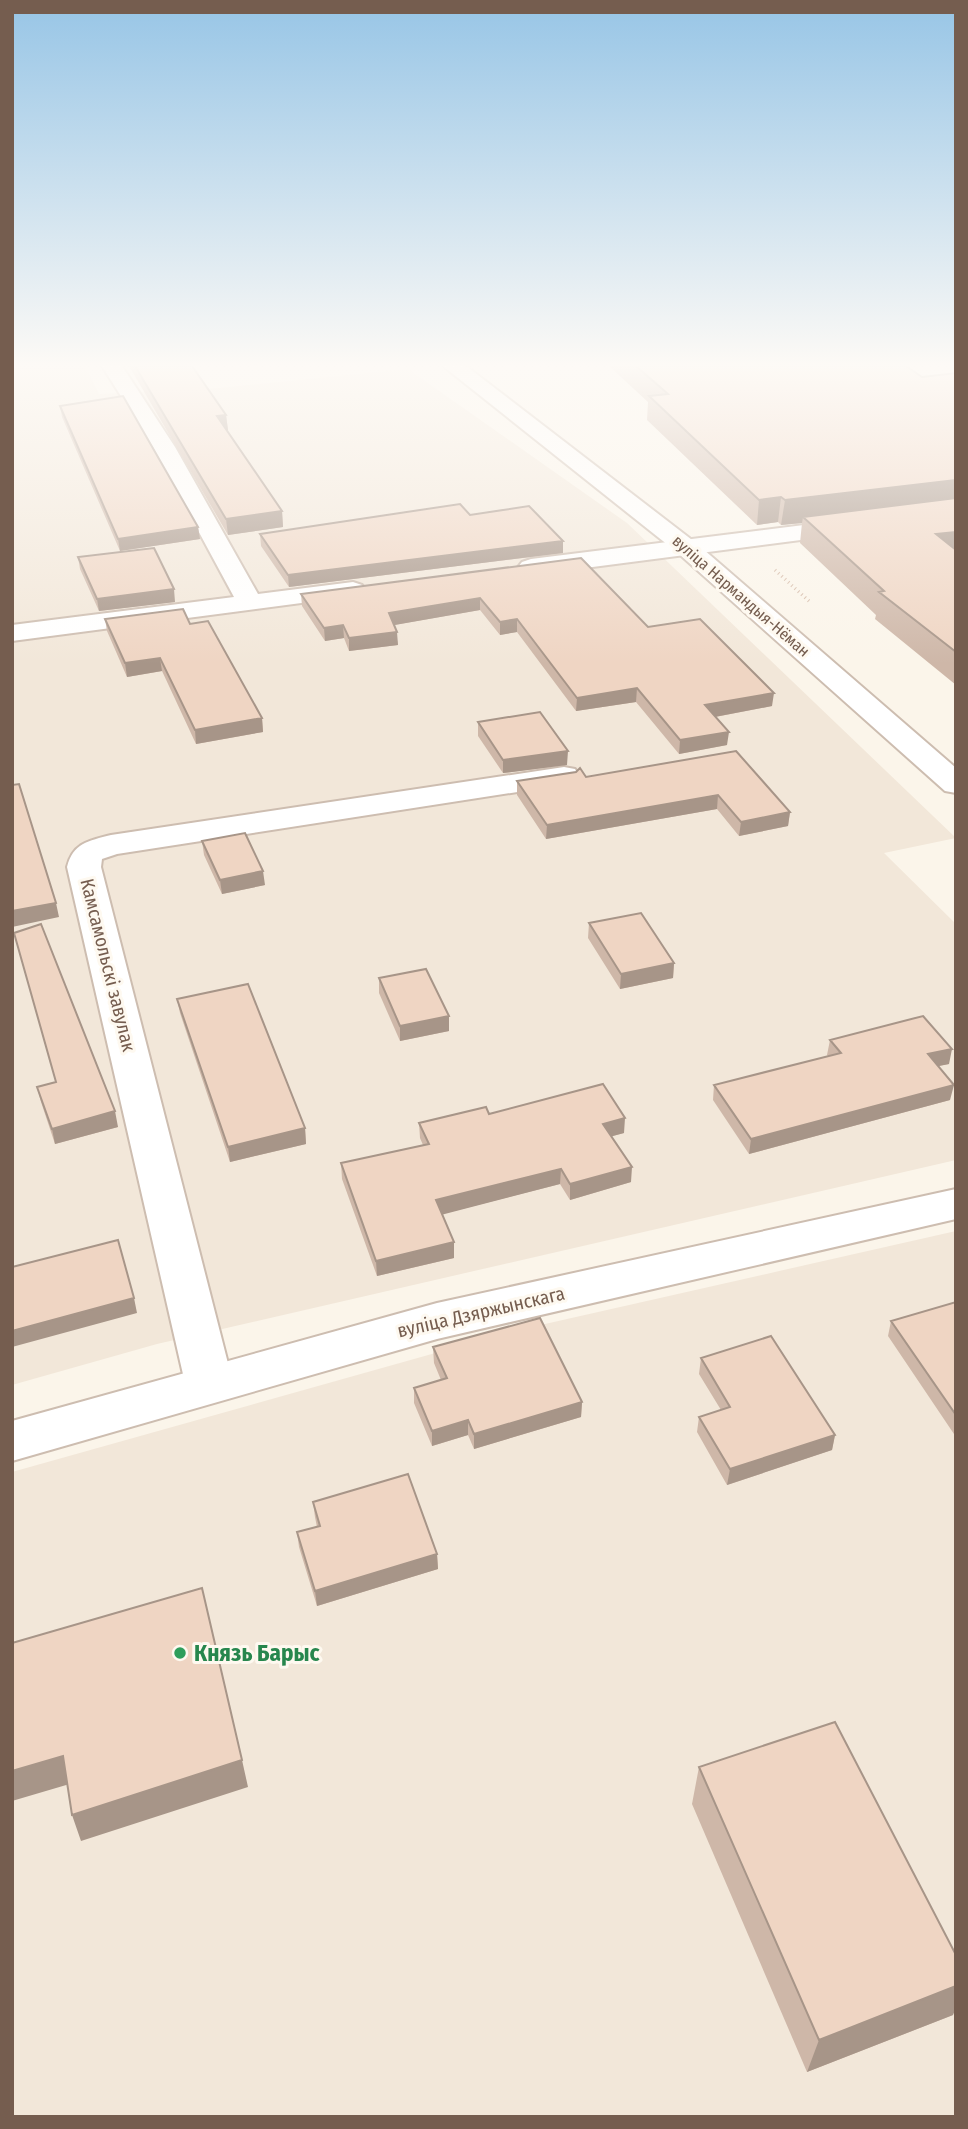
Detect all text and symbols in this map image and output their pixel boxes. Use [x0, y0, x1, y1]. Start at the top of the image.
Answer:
street label: вуліца Нармандыя-Нёман [669, 531, 813, 661]
street label: Камсамольскі завулак [75, 876, 141, 1054]
street label: вуліца Дзяржынскага [395, 1282, 567, 1342]
place label: Князь Барыс [194, 1639, 320, 1667]
marker: Князь Барыс [172, 1645, 188, 1661]

